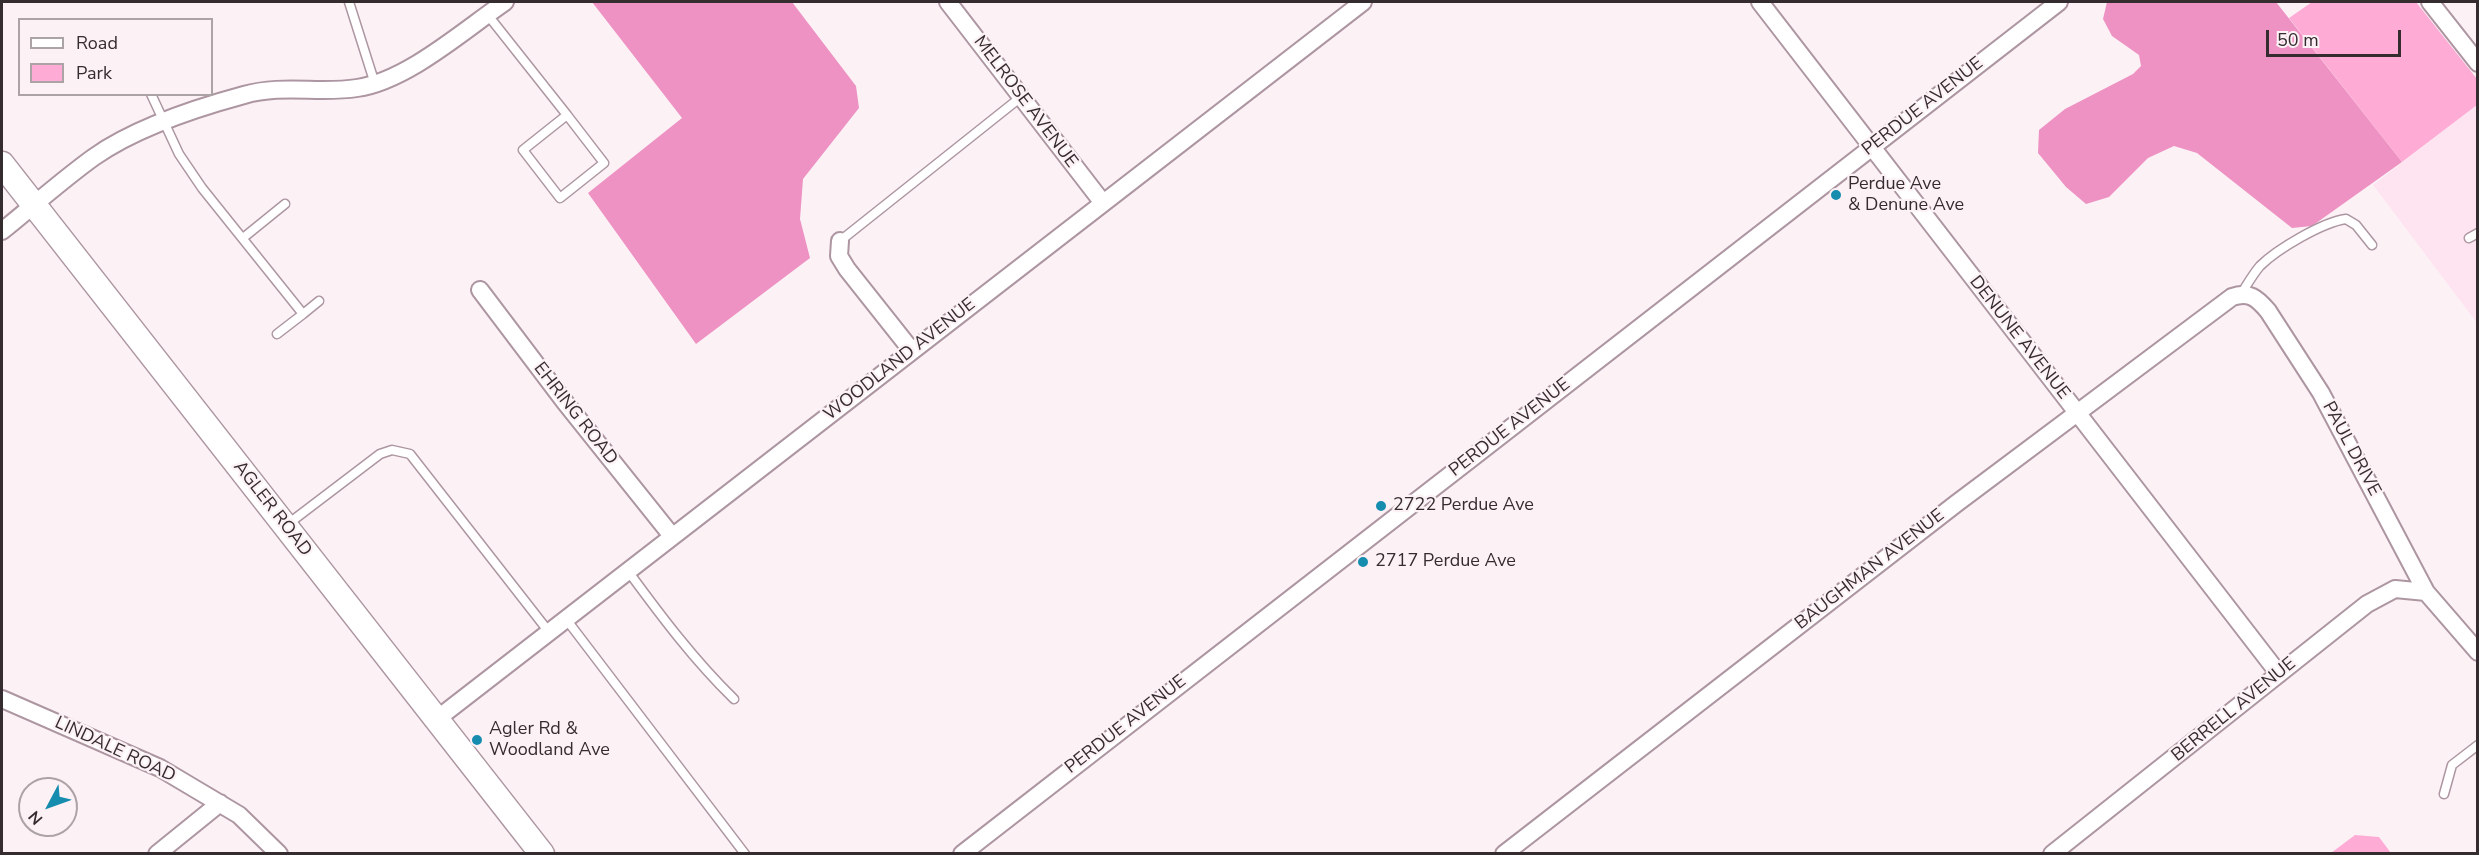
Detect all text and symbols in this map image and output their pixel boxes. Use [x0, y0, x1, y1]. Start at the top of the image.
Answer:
legend [18, 18, 213, 96]
scale bar [2269, 18, 2404, 56]
text: 50 m [2277, 28, 2319, 52]
text: Road [76, 31, 118, 55]
street label: MELROSE AVENUE [968, 32, 1082, 172]
street label: PERDUE AVENUE [1858, 53, 1988, 161]
text: Park [76, 61, 112, 85]
place label: Perdue Ave & Denune Ave [1848, 174, 1964, 216]
marker: Perdue Ave & Denune Ave [1829, 188, 1843, 202]
street label: DENUNE AVENUE [1964, 272, 2074, 404]
street label: WOODLAND AVENUE [820, 294, 980, 426]
street label: EHRING ROAD [528, 359, 622, 469]
street label: PERDUE AVENUE [1445, 374, 1575, 482]
street label: PAUL DRIVE [2317, 398, 2385, 500]
street label: AGLER ROAD [228, 457, 316, 561]
place label: 2722 Perdue Ave [1393, 495, 1534, 517]
marker: 2722 Perdue Ave [1374, 499, 1388, 513]
street label: BAUGHMAN AVENUE [1791, 505, 1949, 635]
place label: 2717 Perdue Ave [1375, 551, 1516, 573]
marker: 2717 Perdue Ave [1356, 555, 1370, 569]
street label: BERRELL AVENUE [2168, 653, 2300, 767]
street label: PERDUE AVENUE [1061, 671, 1191, 779]
street label: LINDALE ROAD [51, 713, 179, 787]
place label: Agler Rd & Woodland Ave [489, 719, 610, 762]
marker: Agler Rd & Woodland Ave [470, 733, 484, 747]
north arrow [18, 777, 78, 837]
text: N [24, 806, 48, 829]

